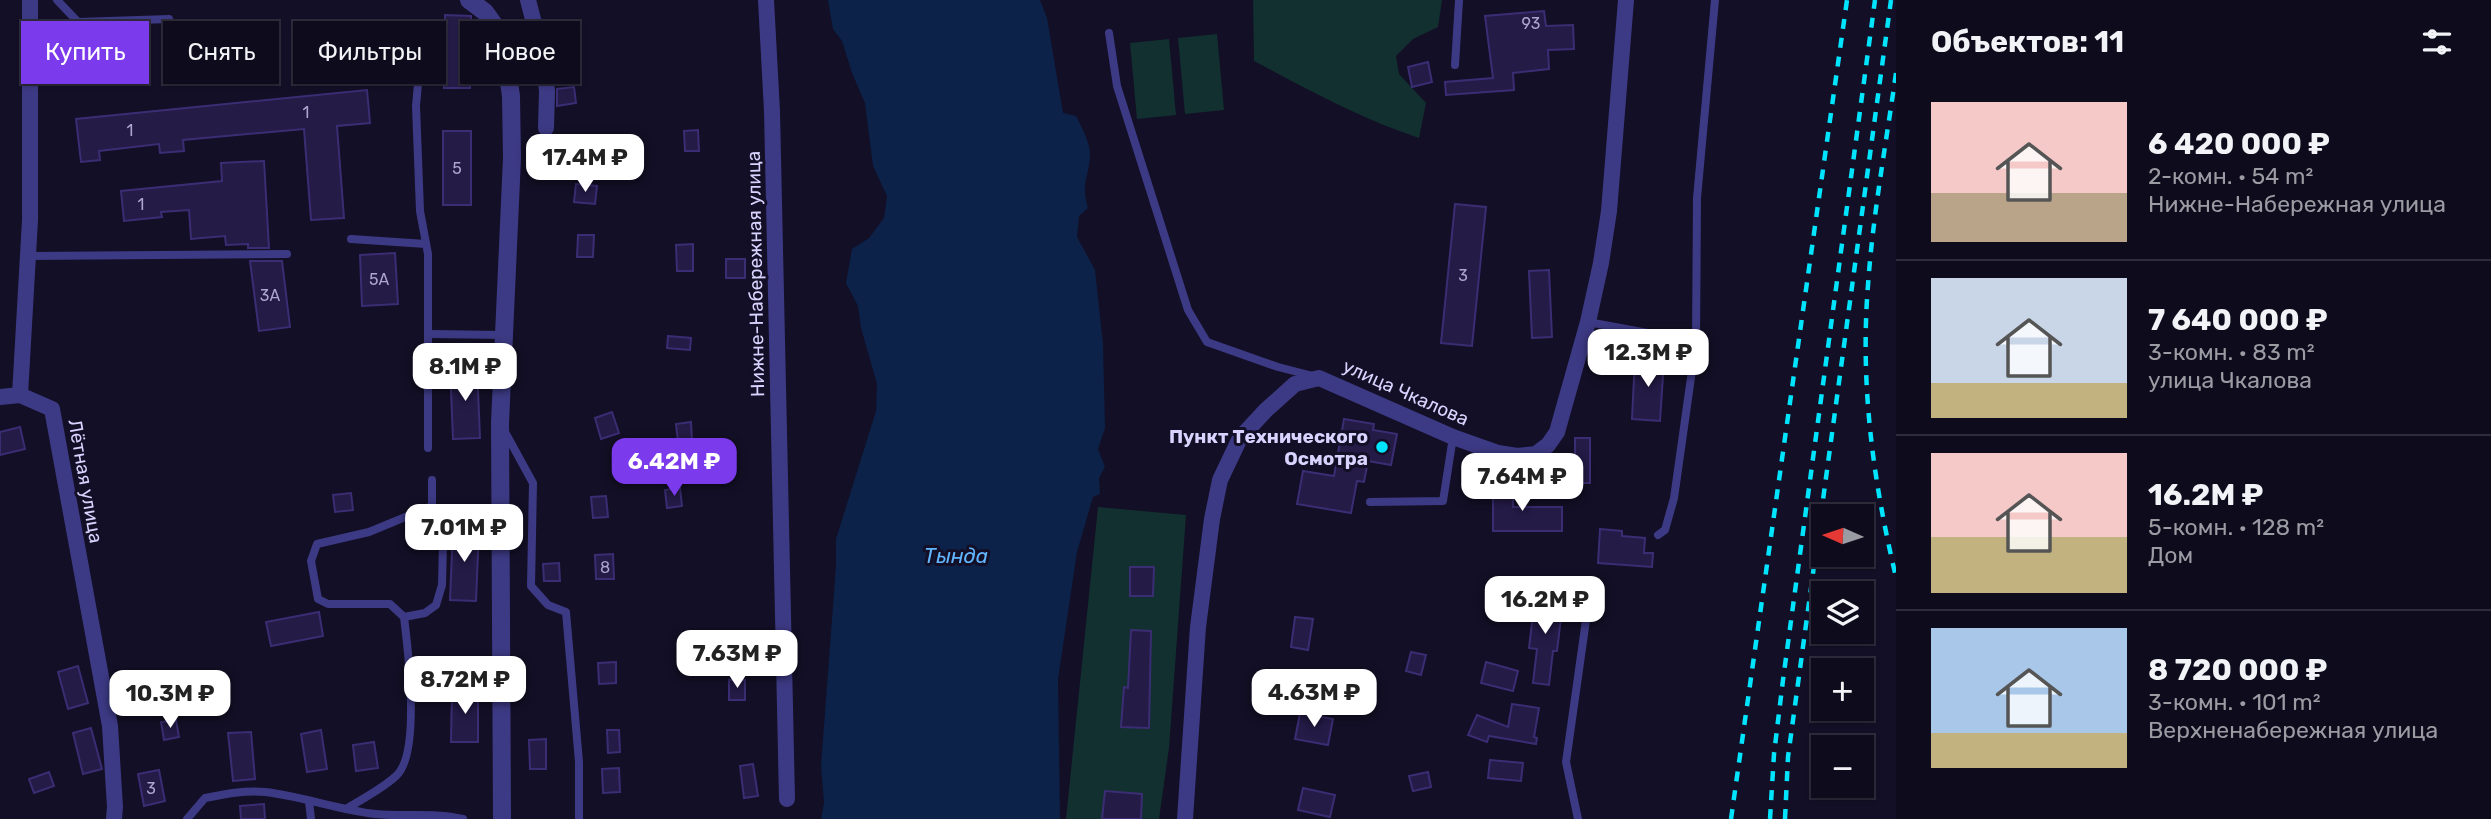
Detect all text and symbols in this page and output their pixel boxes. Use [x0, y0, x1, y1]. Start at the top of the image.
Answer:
house number: 93 [1522, 14, 1540, 33]
chip: Купить [21, 21, 149, 84]
chip: Снять [163, 21, 279, 84]
chip: Фильтры [293, 21, 446, 84]
chip: Новое [460, 21, 580, 84]
icon: filters [2418, 23, 2456, 61]
text: Объектов: 11 [1931, 24, 2124, 60]
house number: 1 [303, 103, 309, 122]
house number: 1 [127, 121, 133, 140]
text: 6 420 000 ₽ [2148, 126, 2330, 162]
icon: home [1987, 130, 2071, 214]
pin: 17.4M ₽ [520, 134, 650, 194]
text: 17.4M ₽ [542, 143, 628, 171]
street label: Нижне-Набережная улица [742, 151, 769, 397]
house number: 5 [452, 159, 462, 178]
text: 2-комн. · 54 m² [2148, 162, 2313, 190]
text: Нижне-Набережная улица [2148, 190, 2446, 218]
house number: 1 [138, 195, 144, 214]
house number: 3 [1458, 266, 1468, 285]
house number: 5А [369, 270, 389, 289]
house number: 3А [260, 286, 280, 305]
text: 7 640 000 ₽ [2148, 302, 2328, 338]
icon: home [1987, 306, 2071, 390]
pin: 12.3M ₽ [1583, 330, 1713, 389]
text: 12.3M ₽ [1604, 338, 1692, 366]
text: 3-комн. · 83 m² [2148, 338, 2315, 366]
pin: 8.1M ₽ [408, 344, 522, 403]
text: 8.1M ₽ [429, 352, 501, 380]
street label: улица Чкалова [1339, 354, 1472, 431]
text: улица Чкалова [2148, 366, 2312, 394]
street label: Лётная улица [63, 417, 108, 545]
place label: Пункт Технического Осмотра [1169, 425, 1368, 470]
pin: 6.42M ₽ [609, 438, 739, 498]
marker: Пункт Технического Осмотра [1374, 439, 1390, 455]
text: 6.42M ₽ [628, 447, 720, 475]
pin: 7.64M ₽ [1457, 454, 1587, 513]
text: 7.64M ₽ [1477, 462, 1567, 490]
text: 16.2M ₽ [2148, 477, 2263, 513]
icon: home [1987, 481, 2071, 565]
pin: 7.01M ₽ [399, 504, 529, 564]
north arrow [1811, 504, 1874, 567]
map controls [1811, 504, 1874, 798]
text: 7.01M ₽ [421, 513, 507, 541]
text: 5-комн. · 128 m² [2148, 513, 2324, 541]
text: Дом [2148, 541, 2193, 569]
water label: Тында [924, 543, 988, 568]
house number: 8 [600, 558, 610, 577]
pin: 16.2M ₽ [1480, 576, 1610, 636]
button: layers [1811, 581, 1874, 644]
text: 16.2M ₽ [1501, 585, 1589, 613]
pin: 7.63M ₽ [672, 630, 802, 690]
text: 7.63M ₽ [693, 639, 781, 667]
text: 8 720 000 ₽ [2148, 652, 2327, 688]
pin: 8.72M ₽ [400, 656, 530, 716]
icon: home [1987, 656, 2071, 740]
button: + [1811, 658, 1874, 721]
text: 8.72M ₽ [420, 665, 510, 693]
pin: 10.3M ₽ [105, 670, 235, 730]
pin: 4.63M ₽ [1249, 670, 1379, 729]
text: 4.63M ₽ [1268, 678, 1360, 706]
text: 10.3M ₽ [125, 679, 215, 707]
text: 3-комн. · 101 m² [2148, 688, 2321, 716]
text: Верхненабережная улица [2148, 716, 2438, 744]
button: − [1811, 735, 1874, 798]
house number: 3 [146, 779, 156, 798]

